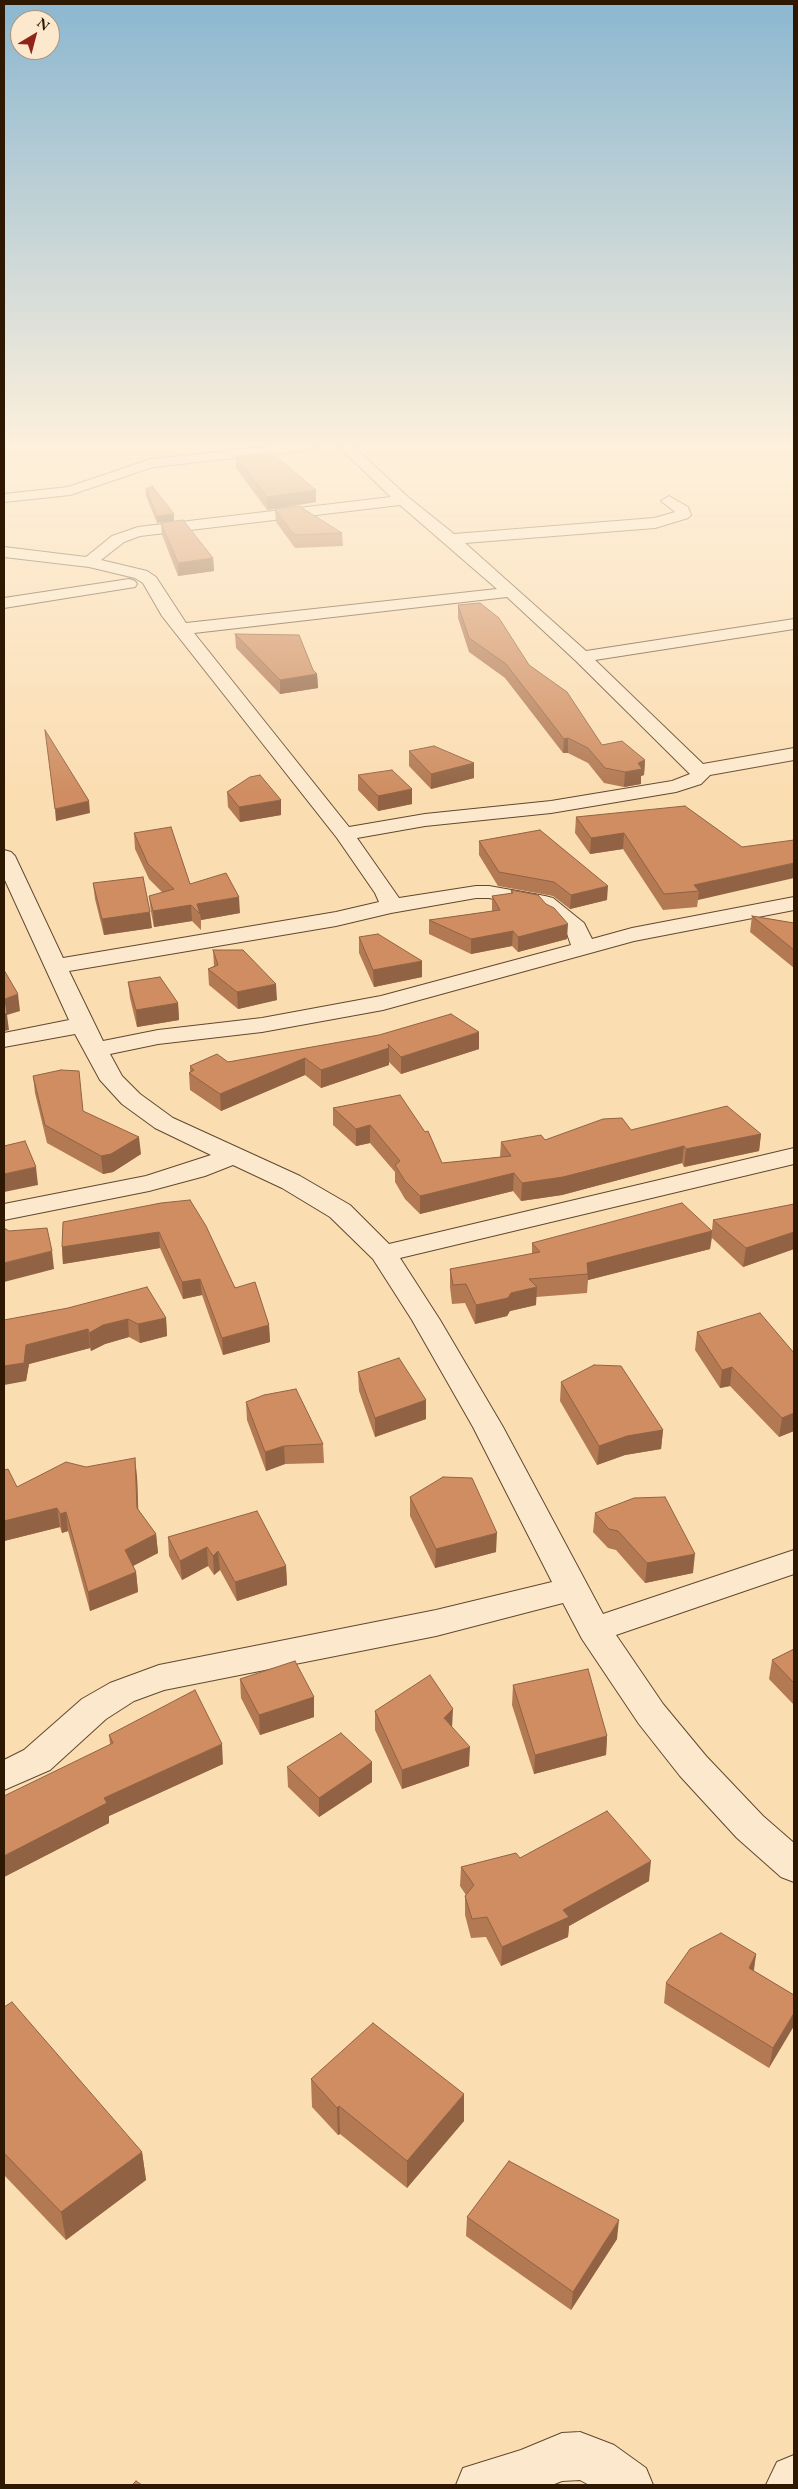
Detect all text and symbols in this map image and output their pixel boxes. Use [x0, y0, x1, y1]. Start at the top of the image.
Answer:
north arrow [10, 10, 60, 60]
text: N [33, 13, 53, 34]

